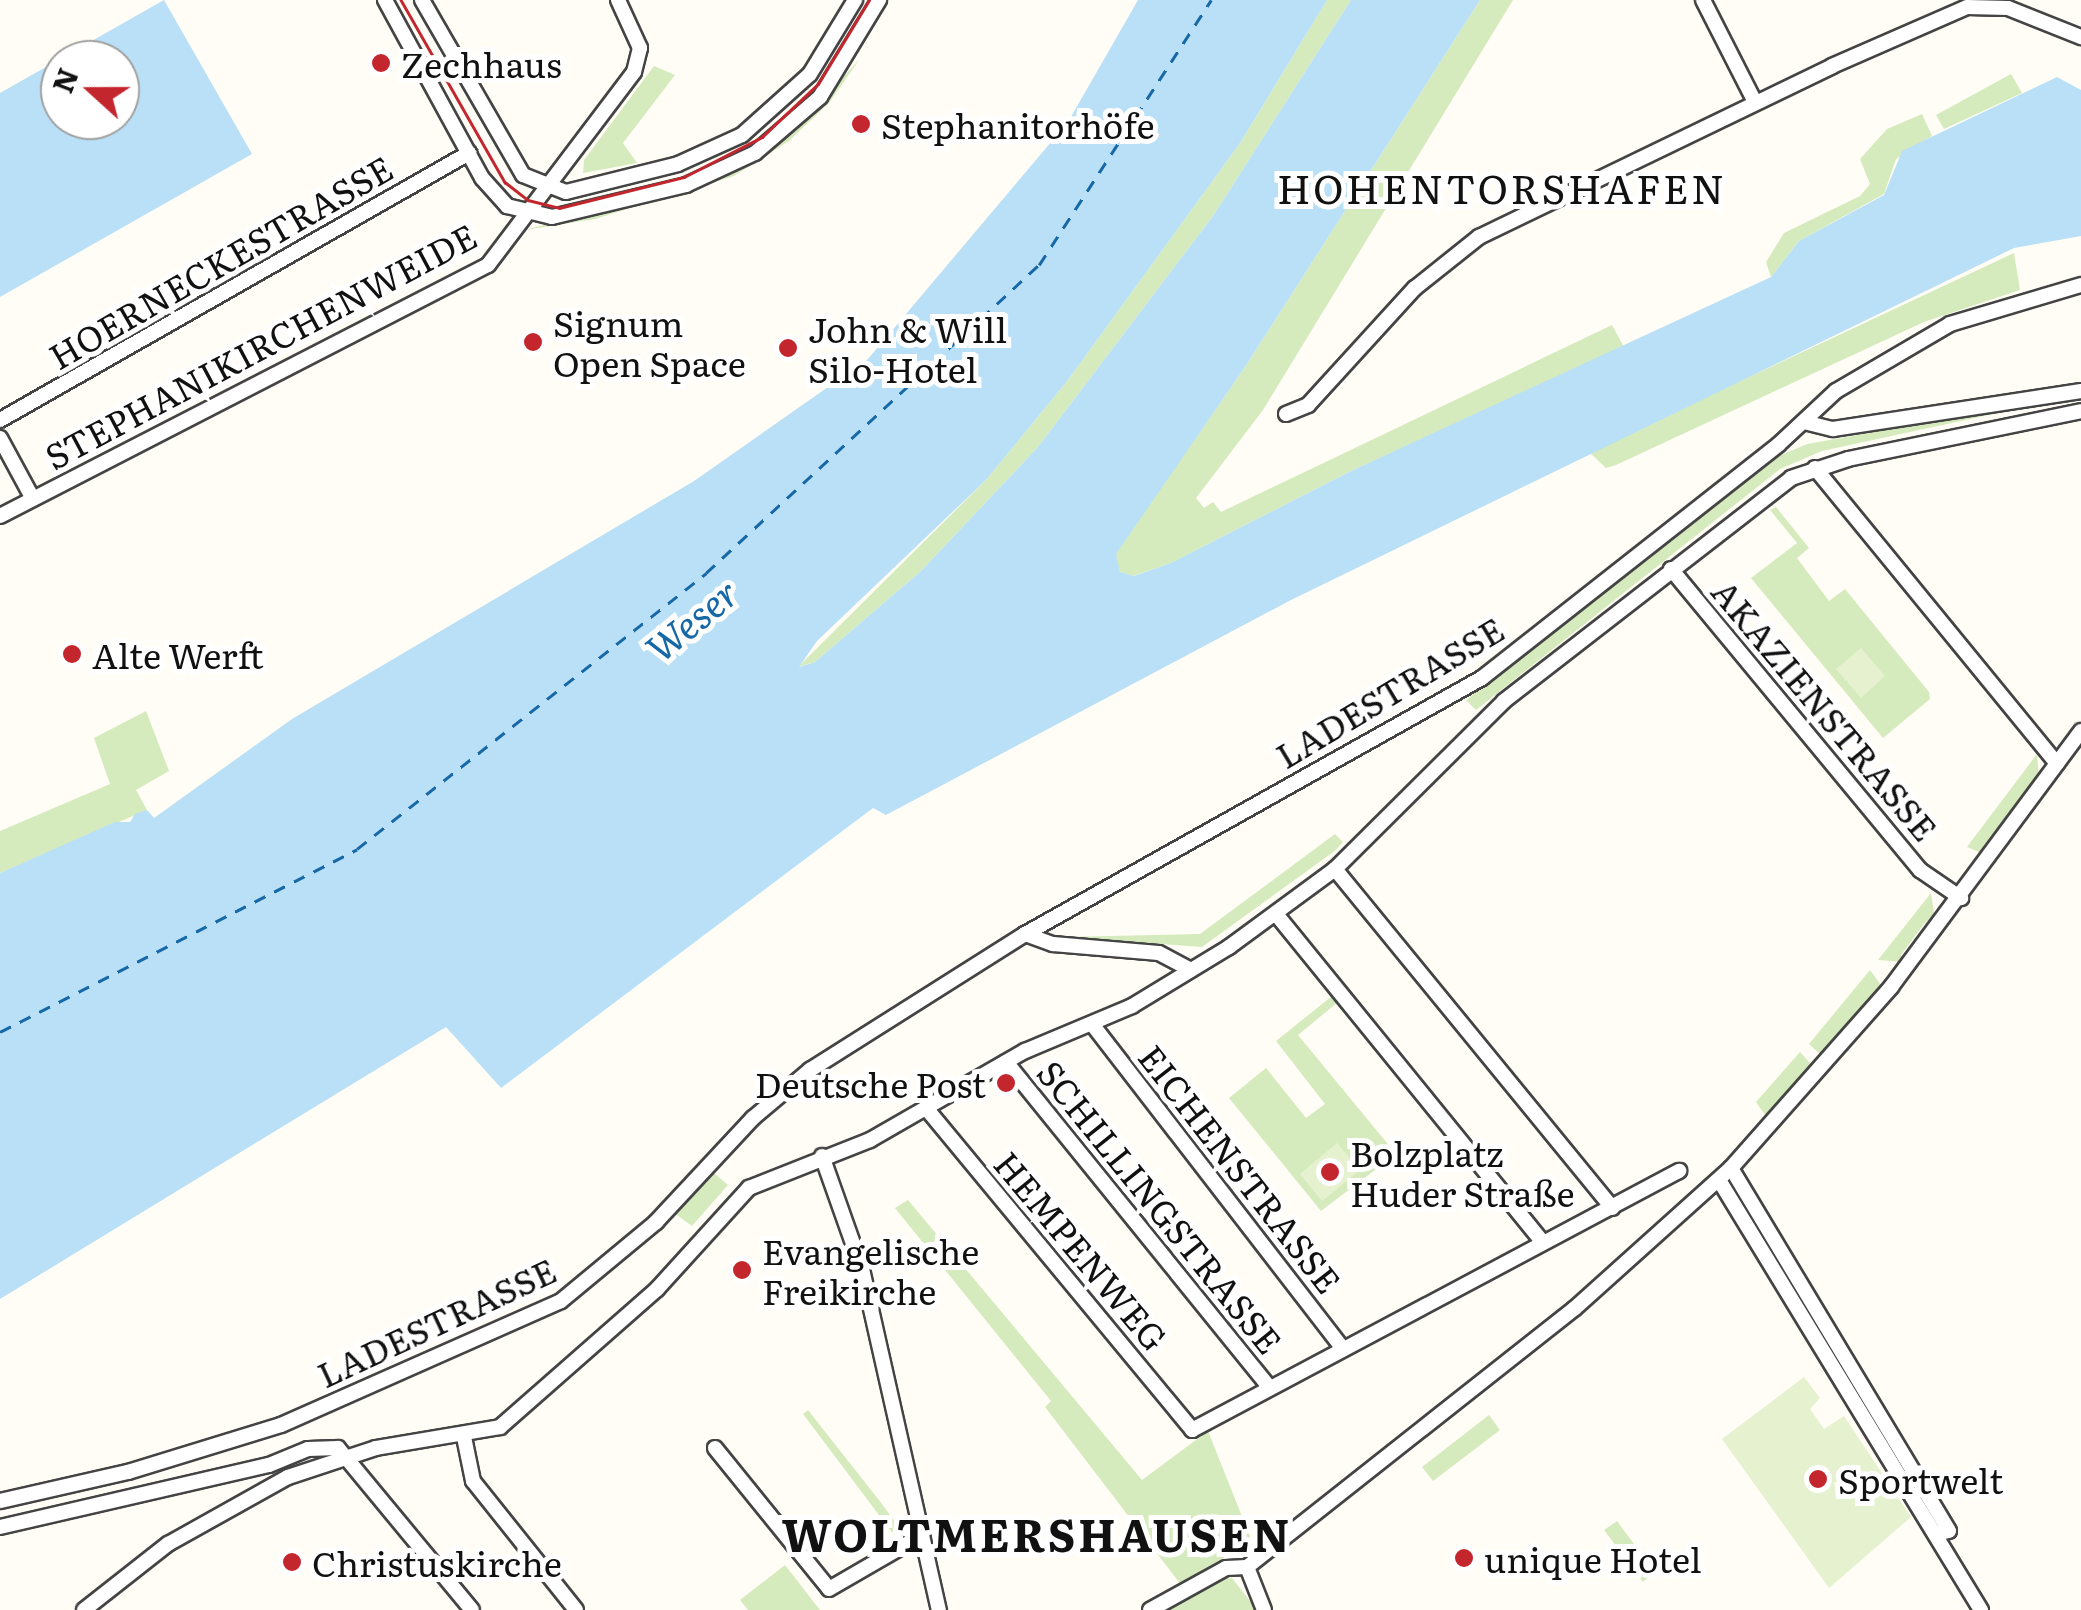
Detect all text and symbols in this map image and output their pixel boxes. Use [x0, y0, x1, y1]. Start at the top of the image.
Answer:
north arrow [40, 40, 140, 140]
place label: Zechhaus [401, 42, 562, 84]
marker: Zechhaus [370, 52, 392, 74]
text: N [40, 61, 88, 98]
place label: Stephanitorhöfe [881, 103, 1155, 145]
marker: Stephanitorhöfe [850, 113, 872, 135]
street label: HOERNECKESTRASSE [41, 145, 399, 377]
district label: HOHENTORSHAFEN [1277, 163, 1727, 211]
street label: STEPHANIKIRCHENWEIDE [37, 213, 483, 477]
place label: Signum Open Space [553, 301, 746, 383]
place label: John & Will Silo-Hotel [808, 307, 1007, 389]
marker: Signum Open Space [522, 331, 544, 353]
marker: John & Will Silo-Hotel [777, 337, 799, 359]
water label: Weser [636, 568, 746, 670]
street label: AKAZIENSTRASSE [1705, 570, 1947, 848]
street label: LADESTRASSE [1267, 606, 1511, 776]
place label: Alte Werft [92, 633, 263, 675]
marker: Alte Werft [61, 643, 83, 665]
street label: EICHENSTRASSE [1131, 1036, 1351, 1300]
street label: SCHILLINGSTRASSE [1030, 1051, 1292, 1361]
place label: Deutsche Post [755, 1062, 986, 1104]
marker: Deutsche Post [995, 1072, 1017, 1094]
place label: Bolzplatz Huder Straße [1350, 1131, 1575, 1213]
street label: HEMPENWEG [987, 1142, 1177, 1358]
marker: Bolzplatz Huder Straße [1319, 1161, 1341, 1183]
place label: Evangelische Freikirche [762, 1229, 979, 1311]
street label: LADESTRASSE [310, 1247, 562, 1395]
marker: Evangelische Freikirche [731, 1259, 753, 1281]
place label: Sportwelt [1838, 1458, 2003, 1500]
marker: Sportwelt [1807, 1468, 1829, 1490]
district label: WOLTMERSHAUSEN [782, 1506, 1292, 1560]
place label: unique Hotel [1484, 1537, 1701, 1579]
place label: Christuskirche [312, 1541, 562, 1583]
marker: unique Hotel [1453, 1547, 1475, 1569]
marker: Christuskirche [281, 1551, 303, 1573]

